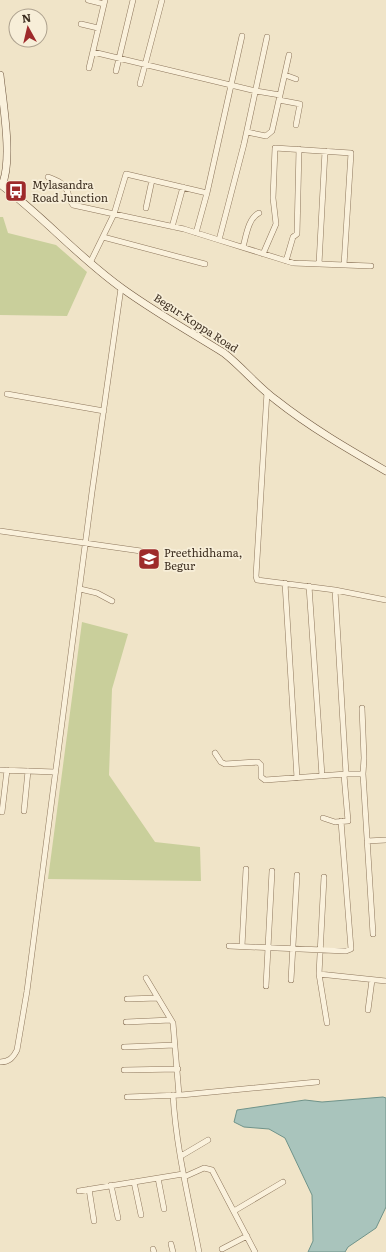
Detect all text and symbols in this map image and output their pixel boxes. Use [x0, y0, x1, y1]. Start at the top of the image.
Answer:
north arrow [8, 8, 48, 48]
text: N [21, 9, 32, 26]
place label: Mylasandra Road Junction [32, 176, 108, 205]
bus stop icon: Mylasandra Road Junction [3, 178, 29, 204]
street label: Begur-Koppa Road [151, 289, 242, 356]
place label: Preethidhama, Begur [164, 544, 242, 573]
school or university icon: Preethidhama, Begur [136, 546, 162, 572]

